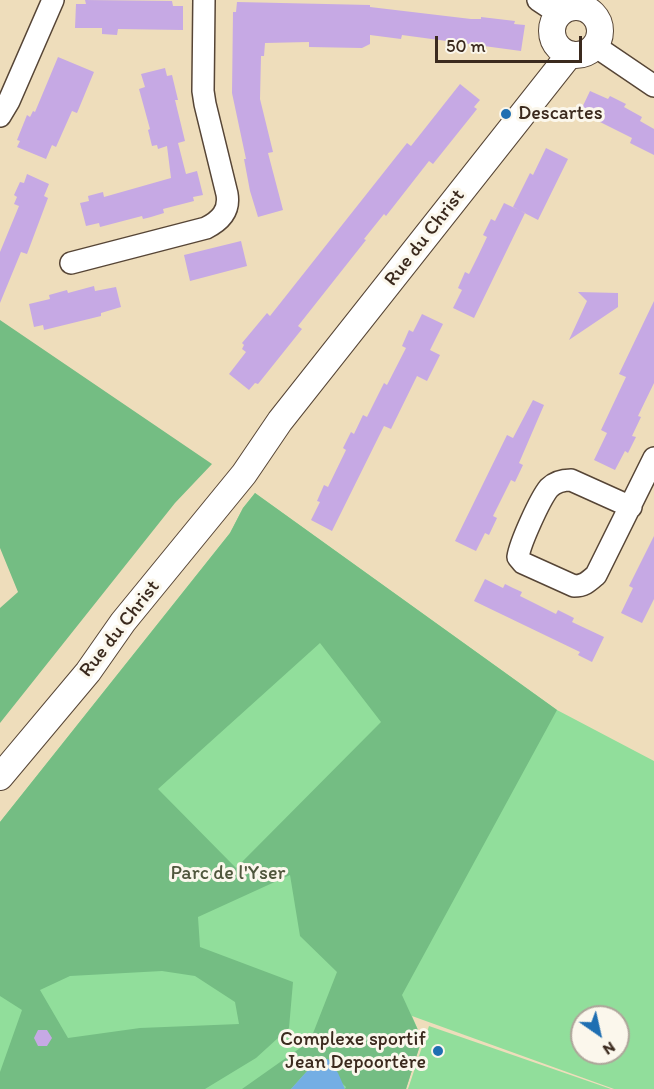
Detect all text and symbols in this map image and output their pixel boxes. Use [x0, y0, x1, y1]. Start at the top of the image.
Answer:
scale bar [438, 24, 585, 62]
text: 50 m [446, 35, 486, 57]
place label: Descartes [518, 102, 603, 126]
marker: Descartes [499, 107, 513, 121]
street label: Rue du Christ [380, 185, 470, 291]
street label: Rue du Christ [75, 576, 165, 682]
park label: Parc de l'Yser [171, 862, 285, 886]
north arrow [570, 1005, 630, 1065]
place label: Complexe sportif Jean Depoortère [280, 1028, 426, 1075]
text: N [599, 1038, 619, 1060]
marker: Complexe sportif Jean Depoortère [431, 1044, 445, 1058]

